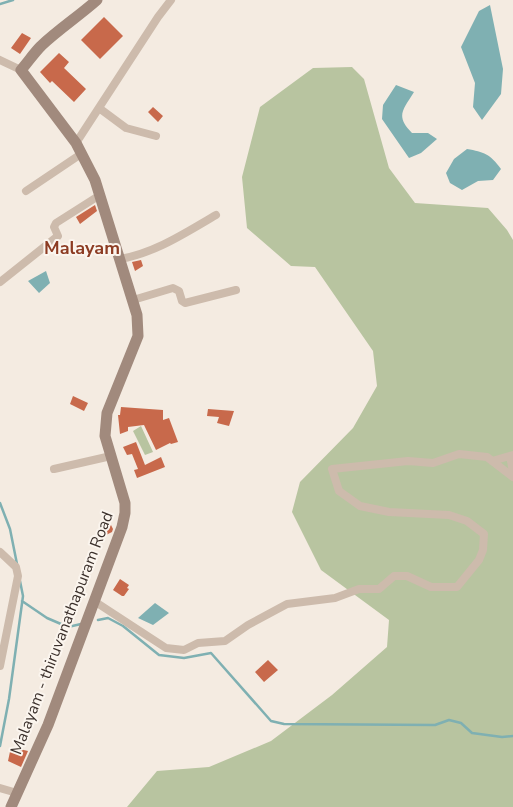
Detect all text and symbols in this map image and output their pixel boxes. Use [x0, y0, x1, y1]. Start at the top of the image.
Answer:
district label: Malayam [44, 236, 120, 260]
street label: Malayam - thiruvanathapuram Road [5, 508, 119, 758]

